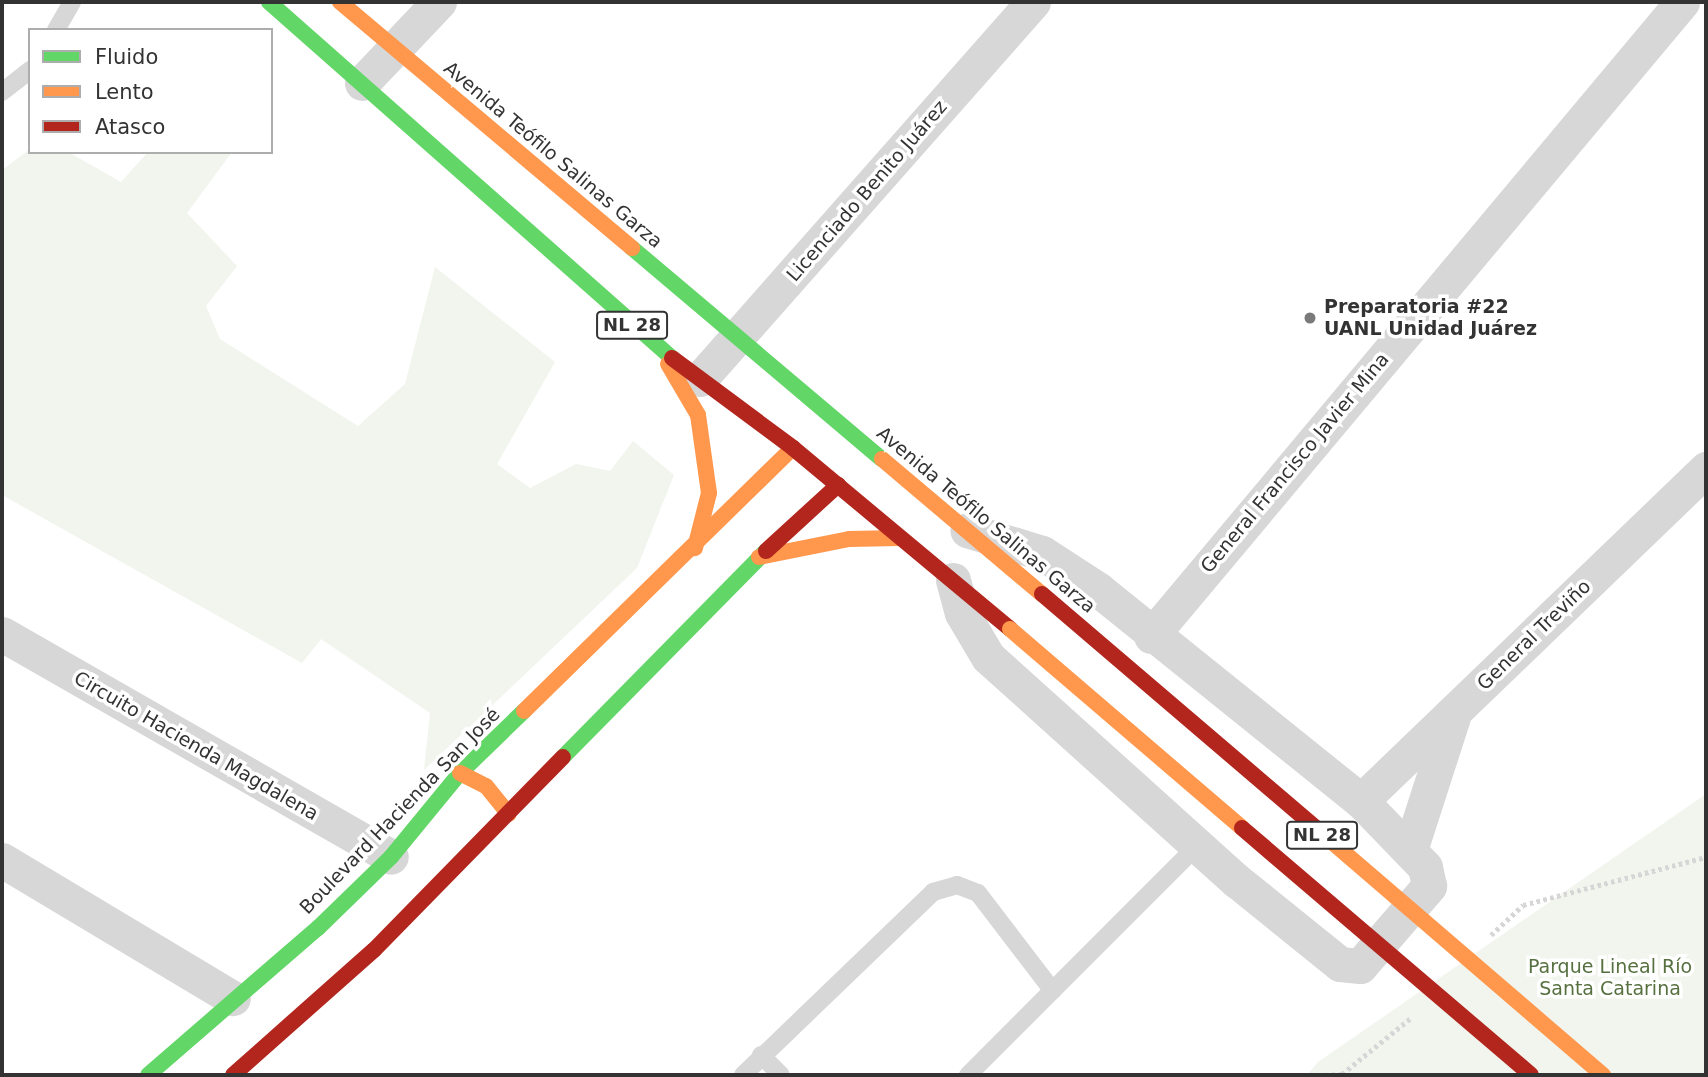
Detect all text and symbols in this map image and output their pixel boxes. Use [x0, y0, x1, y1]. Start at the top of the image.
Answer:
legend [28, 28, 273, 154]
text: Fluido [95, 45, 158, 69]
street label: Avenida Teófilo Salinas Garza [439, 57, 667, 253]
text: Lento [95, 80, 154, 104]
street label: Licenciado Benito Juárez [782, 96, 952, 286]
text: Atasco [95, 115, 165, 139]
place label: Preparatoria #22 UANL Unidad Juárez [1324, 296, 1537, 340]
road number: NL 28 [595, 310, 669, 340]
marker: Preparatoria #22 UANL Unidad Juárez [1302, 310, 1318, 326]
street label: General Francisco Javier Mina [1196, 348, 1394, 578]
street label: Avenida Teófilo Salinas Garza [872, 422, 1100, 618]
street label: General Treviño [1472, 575, 1596, 695]
street label: Circuito Hacienda Magdalena [70, 667, 322, 825]
street label: Boulevard Hacienda San José [295, 703, 505, 919]
road number: NL 28 [1285, 820, 1359, 850]
park label: Parque Lineal Río Santa Catarina [1528, 956, 1692, 1000]

